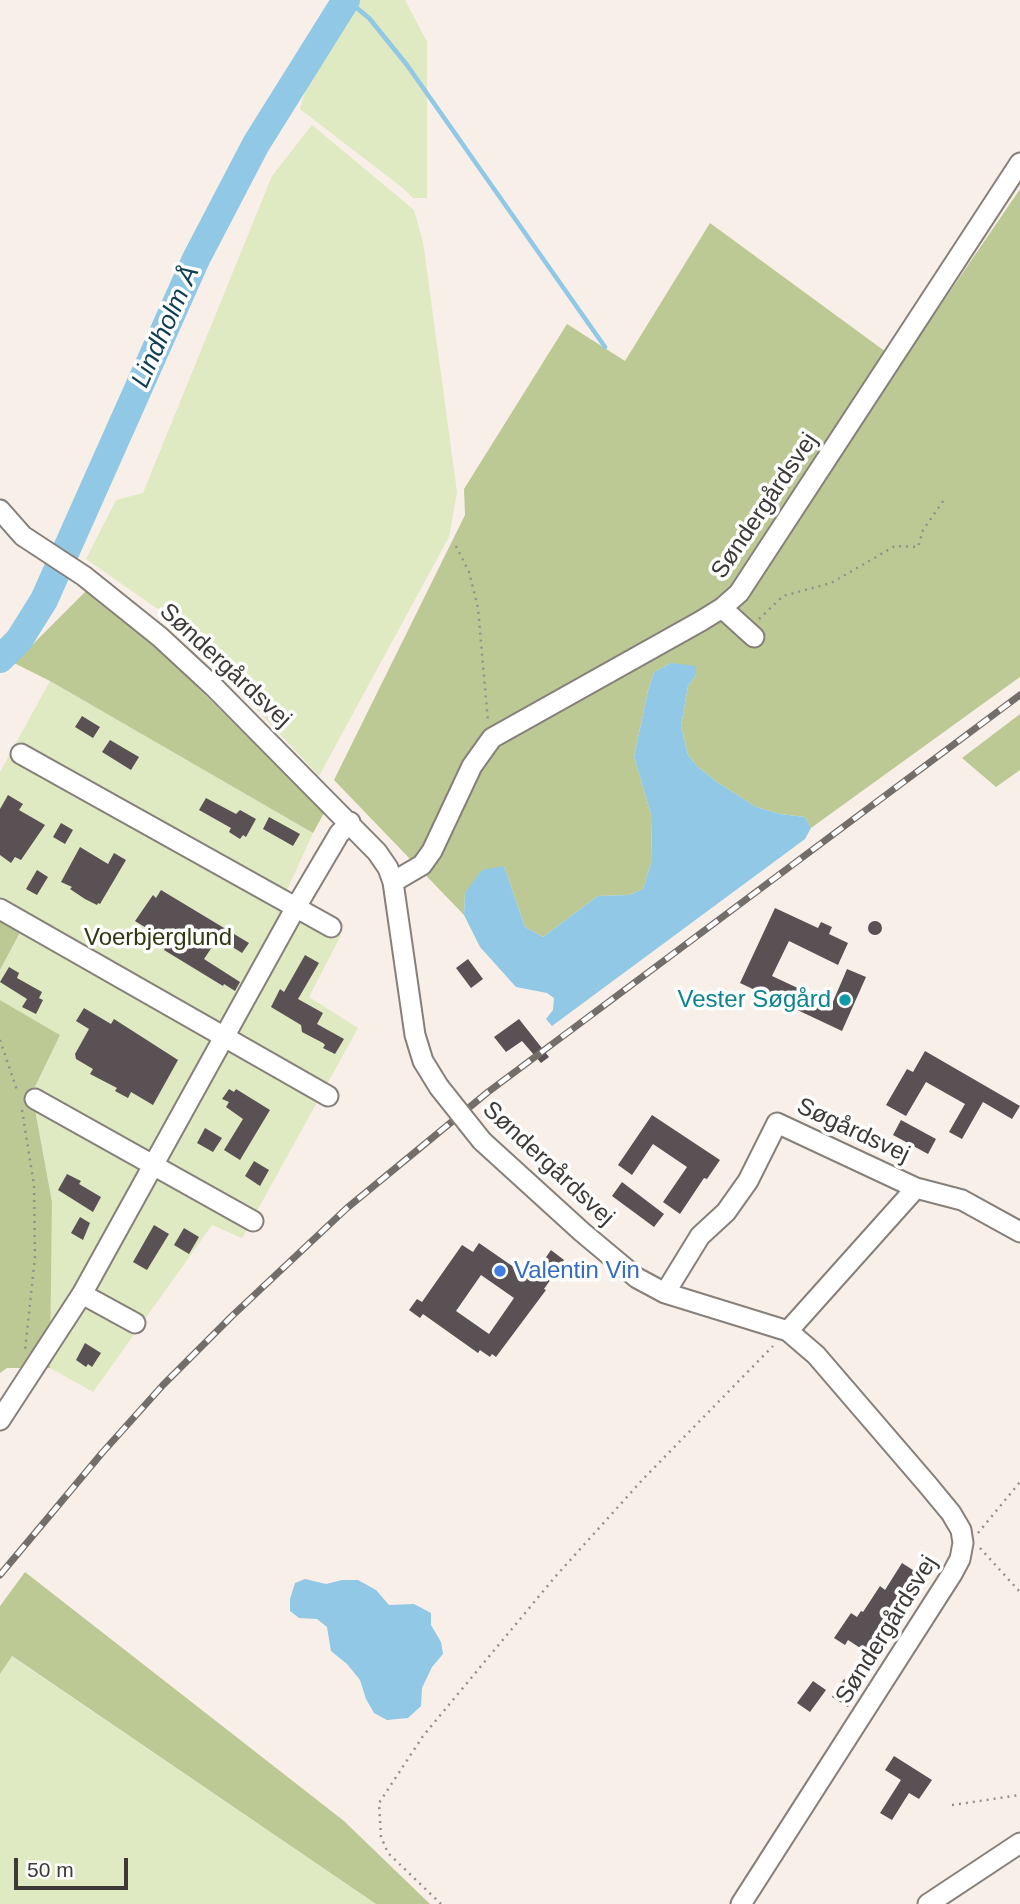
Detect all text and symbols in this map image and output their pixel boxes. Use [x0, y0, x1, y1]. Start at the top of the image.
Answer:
water label: Lindholm Å [125, 261, 207, 393]
street label: Søndergårdsvej [706, 428, 824, 584]
street label: Søndergårdsvej [153, 598, 297, 734]
park label: Voerbjerglund [84, 924, 232, 952]
place label: Vester Søgård [678, 986, 831, 1014]
marker: Vester Søgård [837, 992, 853, 1008]
street label: Søgårdsvej [792, 1092, 914, 1170]
street label: Søndergårdsvej [476, 1096, 620, 1232]
place label: Valentin Vin [514, 1257, 640, 1285]
marker: Valentin Vin [492, 1263, 508, 1279]
street label: Søndergårdsvej [830, 1551, 944, 1709]
scale bar [18, 1844, 131, 1888]
text: 50 m [27, 1858, 74, 1881]

